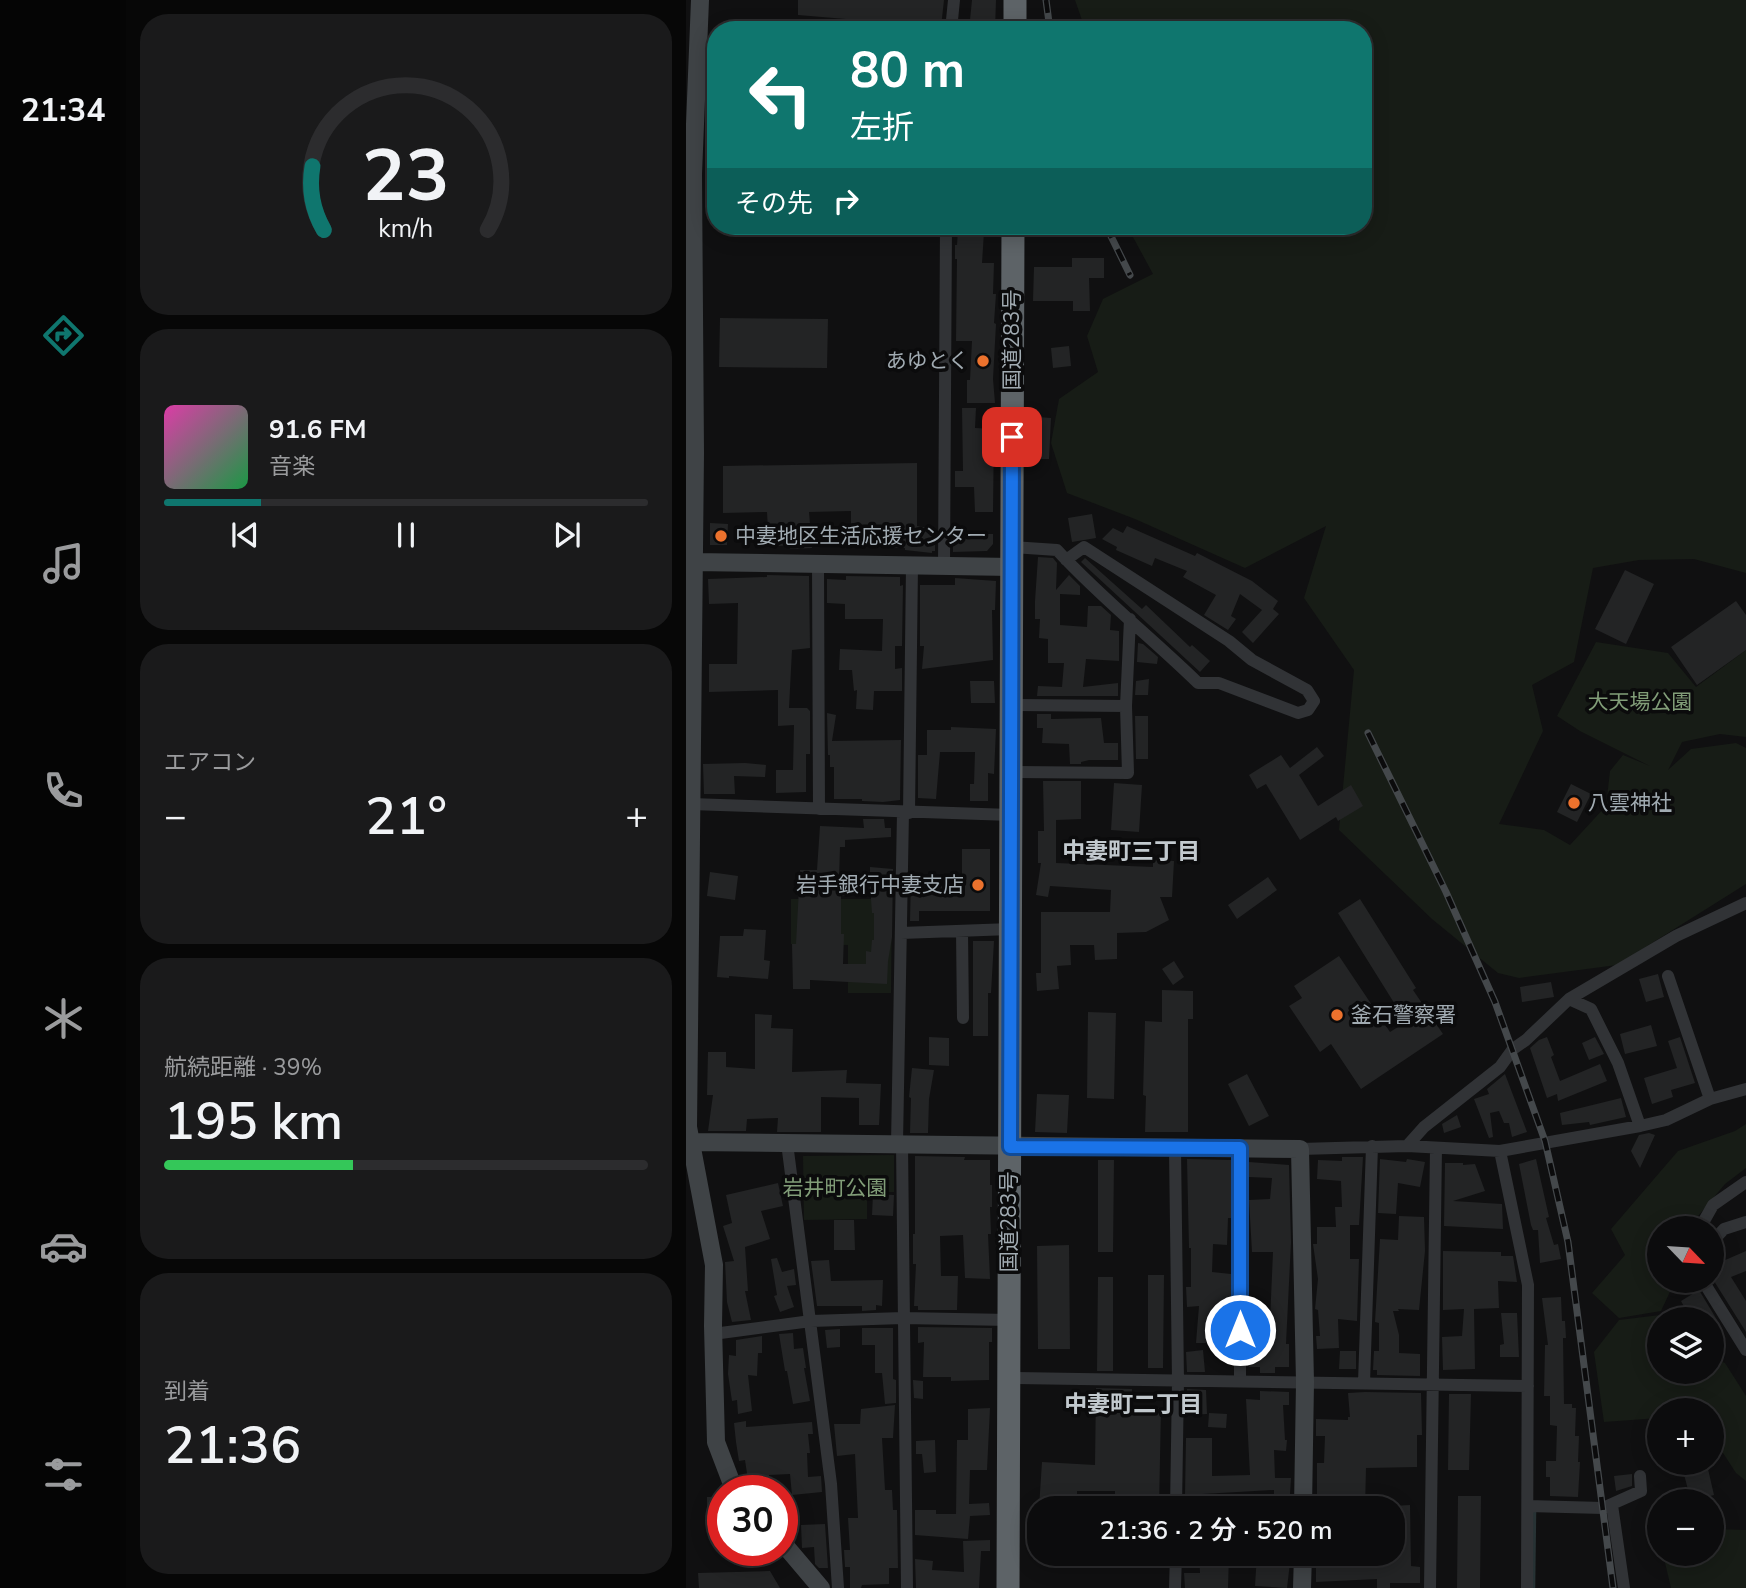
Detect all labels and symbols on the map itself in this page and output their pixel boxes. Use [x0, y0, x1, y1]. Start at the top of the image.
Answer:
street label: 国道283号 [998, 290, 1026, 390]
place label: あゆとく [886, 347, 969, 375]
marker: あゆとく [975, 353, 991, 369]
pin [982, 407, 1042, 467]
place label: 中妻地区生活応援センター [735, 522, 987, 550]
marker: 中妻地区生活応援センター [713, 528, 729, 544]
park label: 大天場公園 [1588, 688, 1693, 716]
place label: 八雲神社 [1588, 789, 1672, 817]
marker: 八雲神社 [1566, 795, 1582, 811]
district label: 中妻町三丁目 [1062, 836, 1200, 867]
place label: 岩手銀行中妻支店 [796, 871, 964, 899]
marker: 岩手銀行中妻支店 [970, 877, 986, 893]
place label: 釜石警察署 [1351, 1001, 1456, 1029]
marker: 釜石警察署 [1329, 1007, 1345, 1023]
street label: 国道283号 [995, 1172, 1023, 1272]
park label: 岩井町公園 [783, 1174, 888, 1202]
north arrow [1647, 1216, 1724, 1293]
position arrow [1203, 1293, 1277, 1367]
district label: 中妻町二丁目 [1064, 1389, 1202, 1420]
speed limit sign: 30 [707, 1475, 798, 1566]

